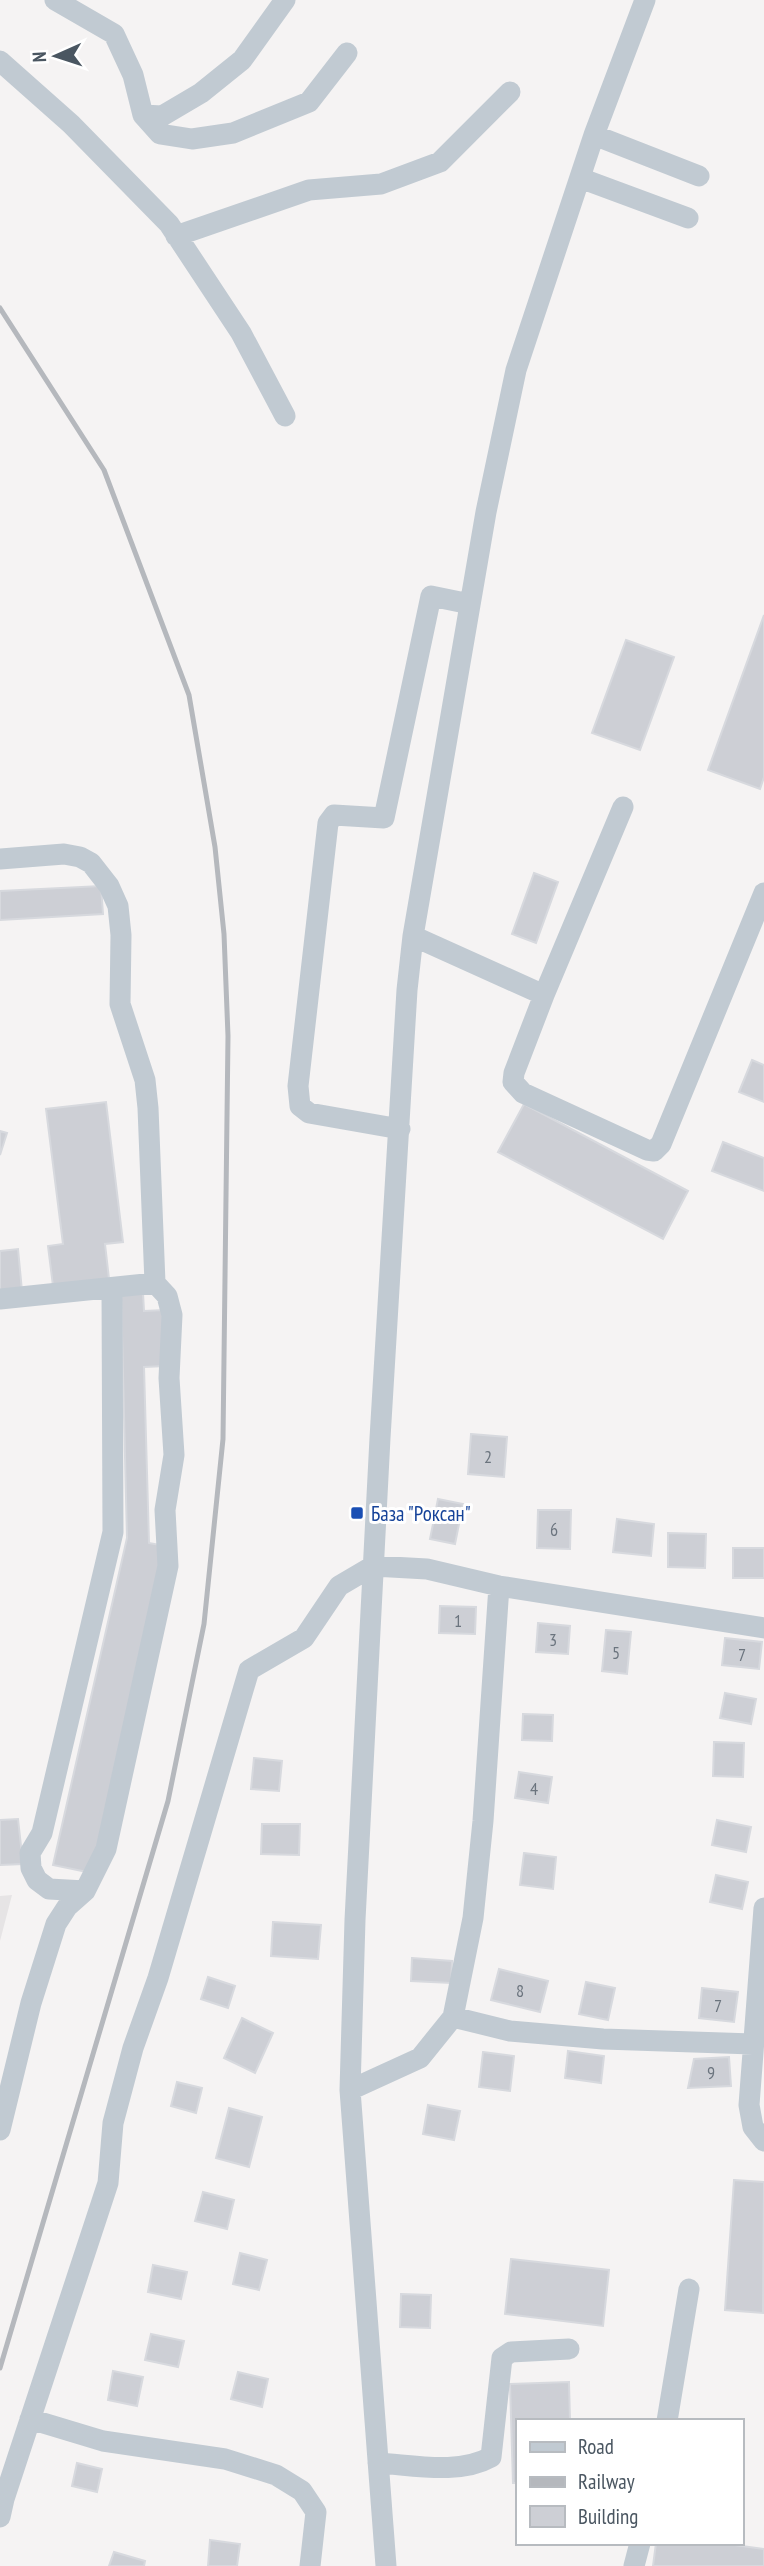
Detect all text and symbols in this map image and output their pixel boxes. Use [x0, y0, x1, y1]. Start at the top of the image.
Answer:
north arrow [21, 21, 91, 91]
text: N [27, 51, 51, 63]
house number: 2 [484, 1445, 492, 1468]
place label: База "Роксан" [371, 1500, 471, 1527]
marker: База "Роксан" [349, 1505, 365, 1521]
house number: 6 [550, 1518, 558, 1541]
house number: 1 [454, 1609, 462, 1632]
house number: 3 [549, 1628, 557, 1651]
house number: 5 [612, 1641, 620, 1664]
house number: 7 [738, 1643, 746, 1666]
house number: 4 [530, 1777, 538, 1800]
house number: 8 [516, 1979, 524, 2002]
house number: 7 [714, 1994, 722, 2017]
house number: 9 [707, 2061, 715, 2084]
legend [516, 2419, 743, 2545]
text: Road [578, 2433, 614, 2460]
text: Railway [578, 2468, 635, 2495]
text: Building [578, 2503, 638, 2530]

